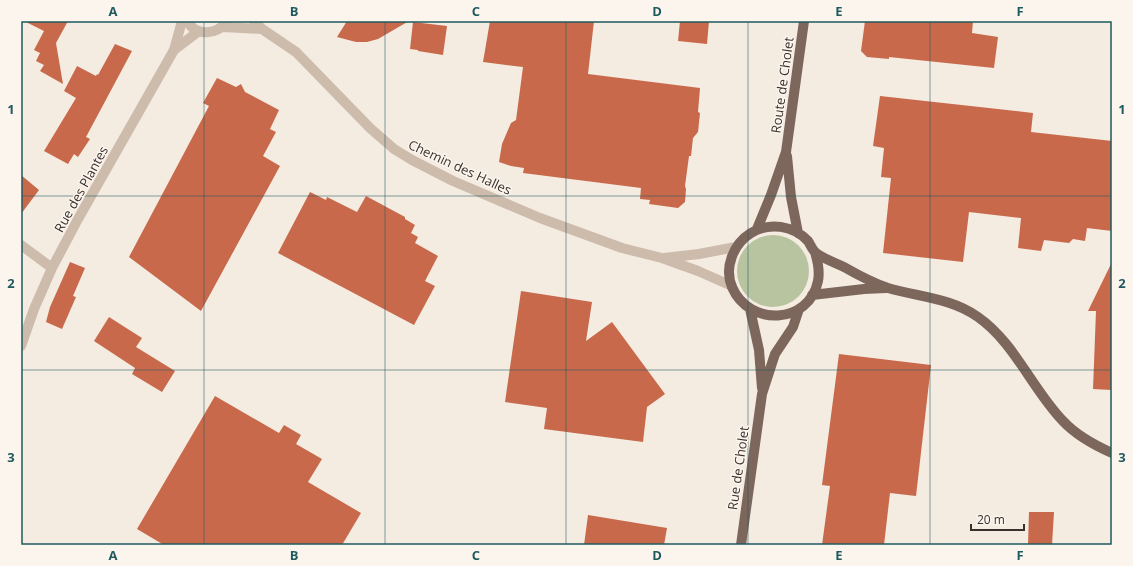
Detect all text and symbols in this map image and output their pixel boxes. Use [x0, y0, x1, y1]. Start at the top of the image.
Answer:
text: A [109, 2, 118, 20]
text: B [290, 2, 299, 20]
text: C [472, 2, 480, 20]
text: D [652, 2, 662, 20]
text: E [835, 2, 843, 20]
text: F [1016, 2, 1024, 20]
street label: Route de Cholet [766, 35, 798, 134]
text: 1 [7, 100, 15, 118]
text: 1 [1118, 100, 1126, 118]
street label: Chemin des Halles [406, 135, 514, 199]
street label: Rue des Plantes [50, 143, 112, 235]
text: 2 [7, 274, 15, 292]
text: 2 [1118, 274, 1126, 292]
street label: Rue de Cholet [723, 425, 753, 511]
text: 3 [7, 448, 15, 466]
text: 3 [1118, 448, 1126, 466]
scale bar [971, 506, 1024, 532]
text: 20 m [977, 511, 1005, 528]
text: A [109, 546, 118, 564]
text: B [290, 546, 299, 564]
text: C [472, 546, 480, 564]
text: D [652, 546, 662, 564]
text: E [835, 546, 843, 564]
text: F [1016, 546, 1024, 564]

